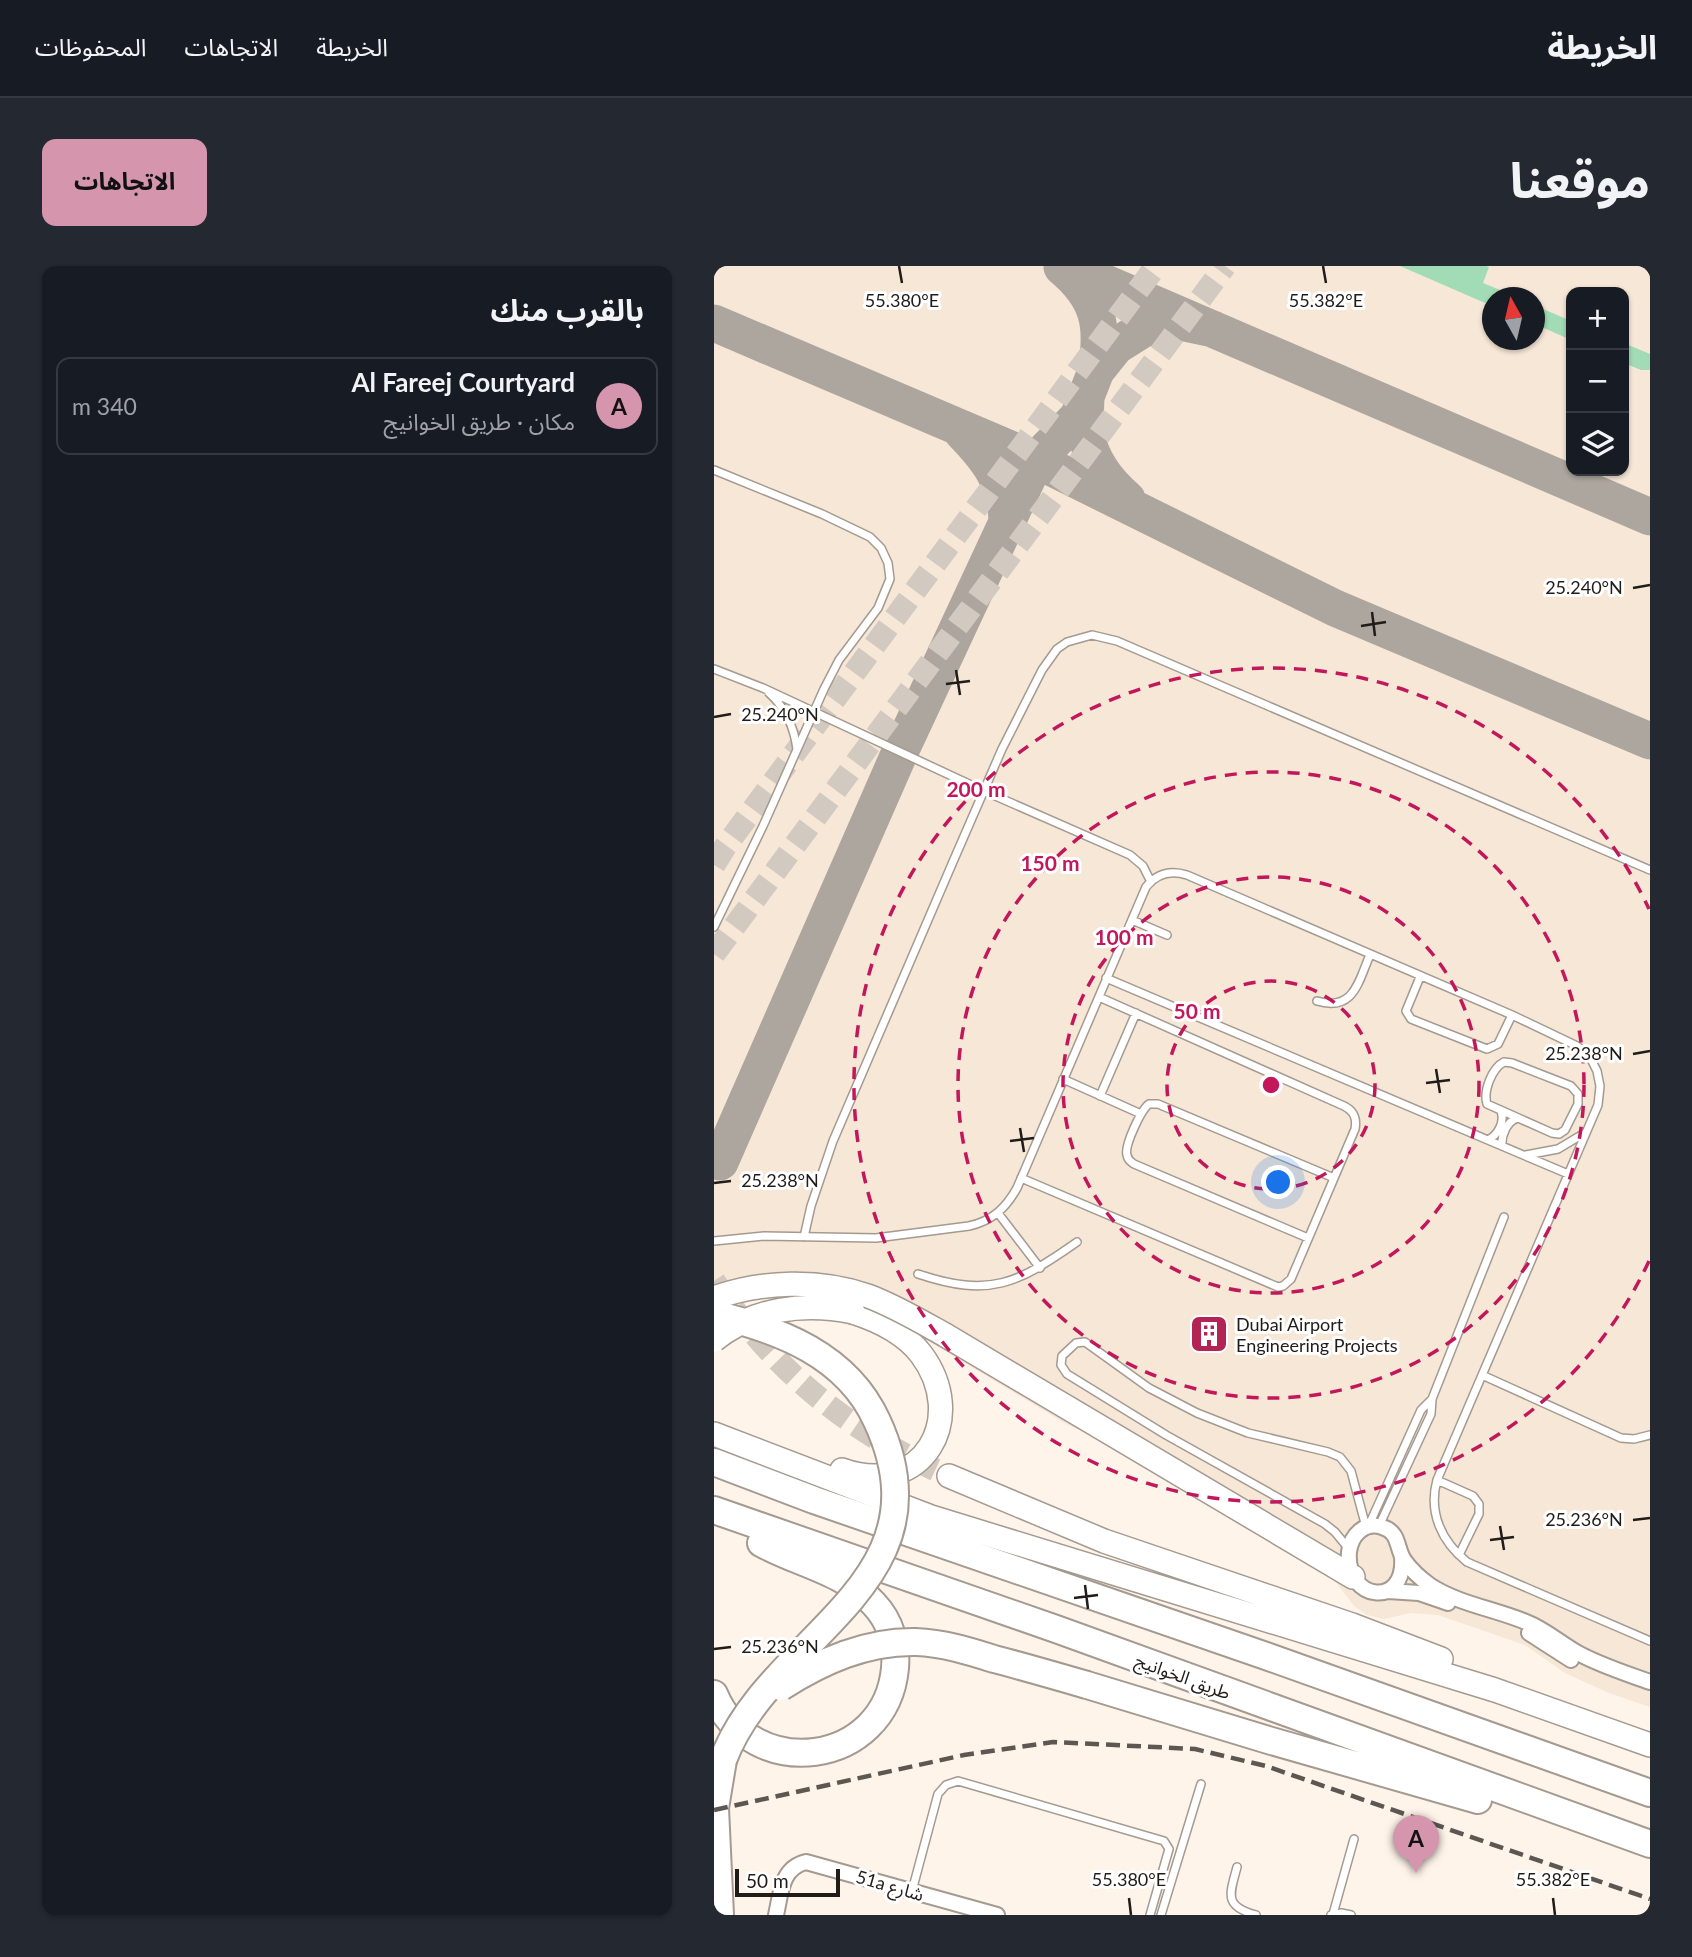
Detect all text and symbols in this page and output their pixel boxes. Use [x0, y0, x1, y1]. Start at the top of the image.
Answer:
text: الخريطة [1547, 26, 1657, 66]
text: المحفوظات [35, 32, 146, 61]
text: الاتجاهات [184, 32, 278, 61]
text: الخريطة [316, 32, 388, 61]
button: الاتجاهات [42, 139, 207, 226]
text: موقعنا [1510, 150, 1650, 208]
north arrow [1482, 287, 1545, 350]
map controls [1566, 287, 1629, 476]
button: + [1566, 287, 1629, 350]
text: 55.380°E [865, 289, 939, 311]
text: 55.382°E [1289, 289, 1363, 311]
text: بالقرب منك [490, 291, 644, 327]
button: − [1566, 350, 1629, 413]
text: Al Fareej Courtyard [351, 366, 575, 398]
text: 340 m [72, 392, 137, 420]
text: A [611, 392, 627, 420]
text: مكان · طريق الخوانيج [384, 407, 575, 435]
button: layers [1566, 413, 1629, 476]
text: 25.240°N [1545, 576, 1623, 598]
text: 25.240°N [741, 703, 819, 725]
text: 200 m [946, 776, 1006, 801]
text: 150 m [1020, 850, 1080, 875]
text: 100 m [1094, 924, 1154, 949]
text: 50 m [1173, 998, 1221, 1023]
text: 25.238°N [1545, 1042, 1623, 1064]
centre of rings [1259, 1073, 1283, 1097]
your location [1261, 1165, 1295, 1199]
text: 25.238°N [741, 1169, 819, 1191]
building icon: Dubai Airport Engineering Projects [1188, 1313, 1230, 1355]
place label: Dubai Airport Engineering Projects [1236, 1313, 1398, 1356]
text: 25.236°N [1545, 1508, 1623, 1530]
text: 25.236°N [741, 1635, 819, 1657]
street label: طريق الخوانيج [1131, 1649, 1234, 1706]
pin: A [1393, 1815, 1439, 1873]
street label: 51a شارع [852, 1865, 926, 1909]
scale bar [735, 1866, 840, 1898]
text: 55.380°E [1092, 1868, 1166, 1890]
text: 55.382°E [1516, 1868, 1590, 1890]
text: 50 m [746, 1869, 789, 1892]

